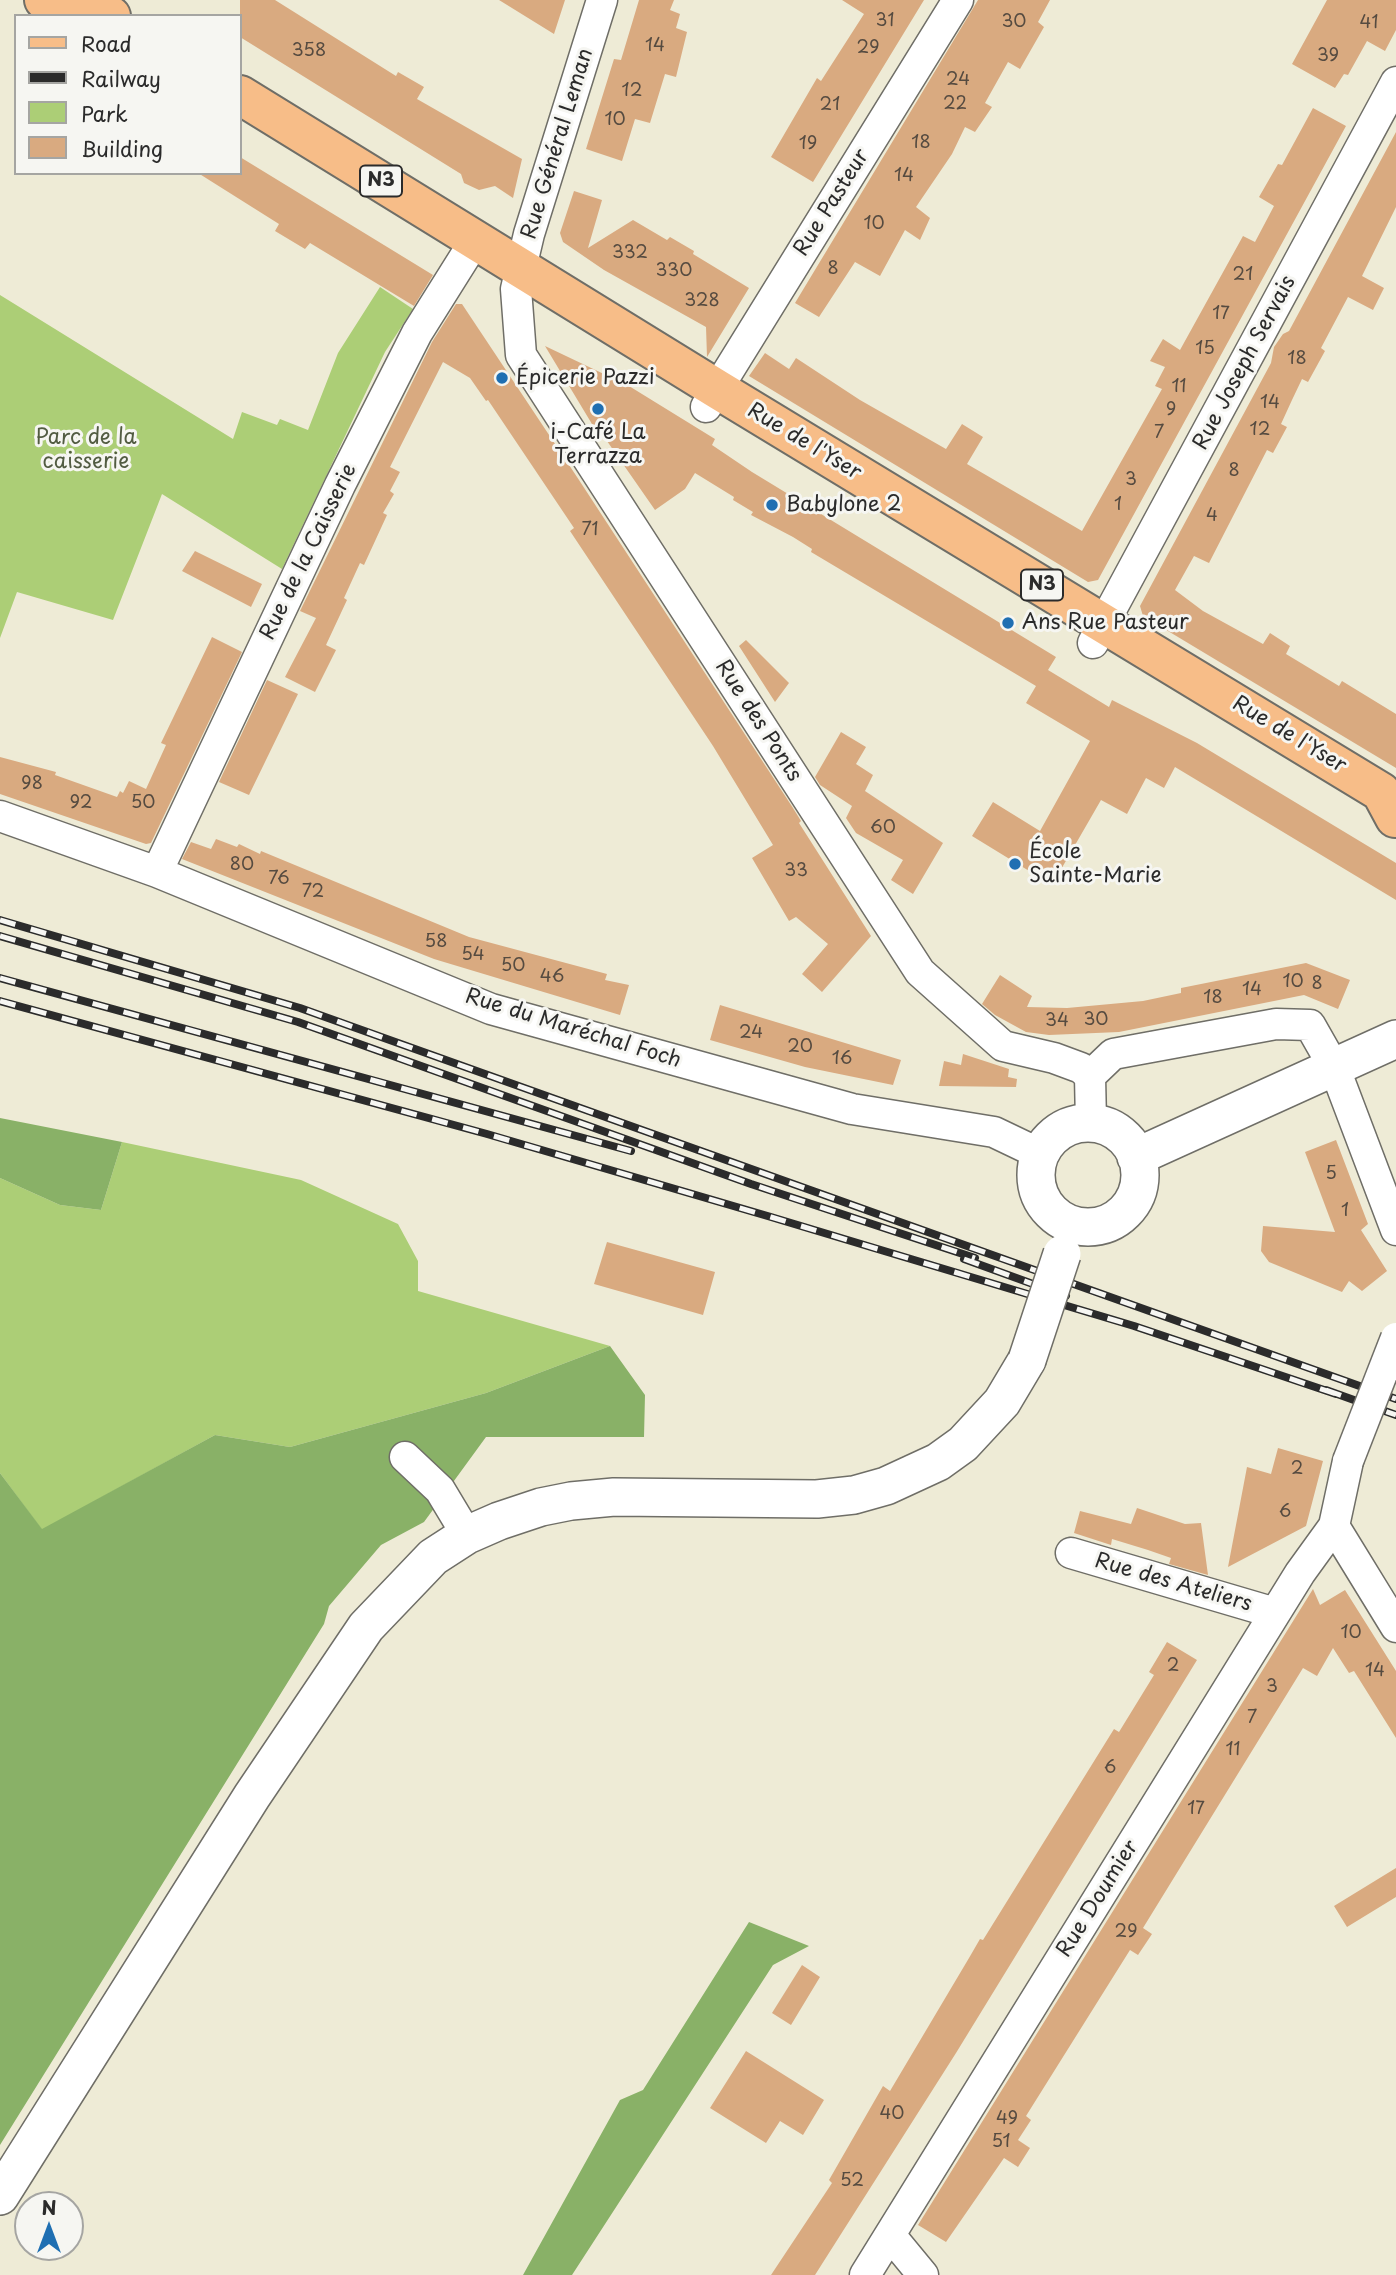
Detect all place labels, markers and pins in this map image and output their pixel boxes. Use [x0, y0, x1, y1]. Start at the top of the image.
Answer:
place label: Épicerie Pazzi [516, 365, 655, 391]
marker: Épicerie Pazzi [494, 370, 510, 386]
marker: i-Café La Terrazza [590, 401, 606, 417]
place label: i-Café La Terrazza [550, 420, 646, 470]
place label: Babylone 2 [786, 492, 901, 518]
marker: Babylone 2 [764, 497, 780, 513]
place label: Ans Rue Pasteur [1022, 610, 1189, 636]
marker: Ans Rue Pasteur [1000, 615, 1016, 631]
place label: École Sainte-Marie [1029, 839, 1162, 889]
marker: École Sainte-Marie [1007, 856, 1023, 872]

